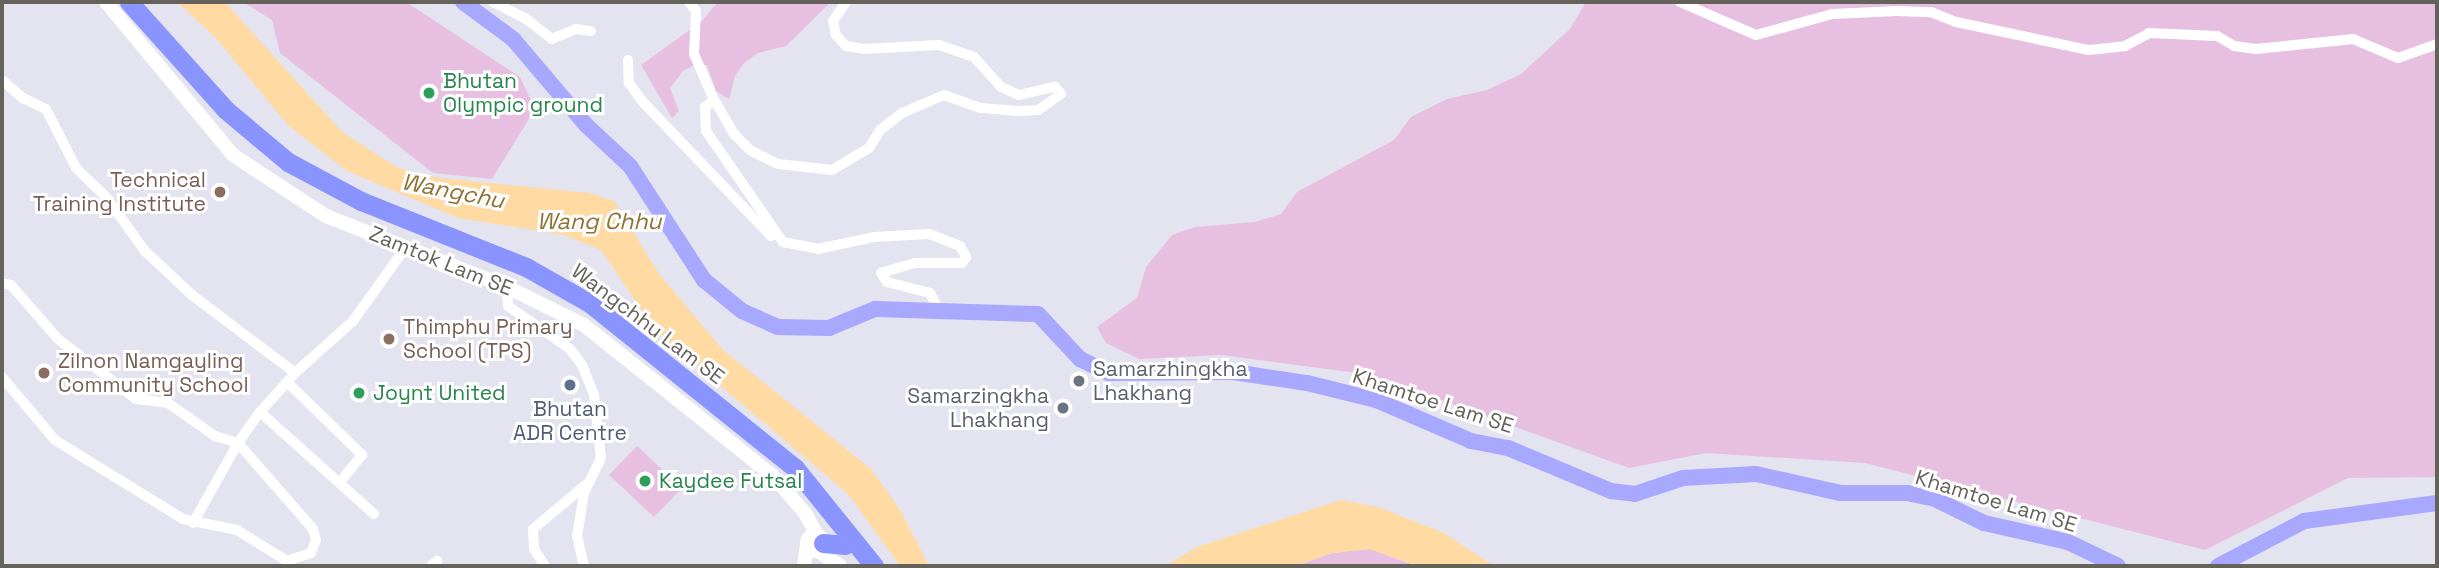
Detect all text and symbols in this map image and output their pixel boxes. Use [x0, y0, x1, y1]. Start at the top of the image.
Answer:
place label: Bhutan Olympic ground [443, 68, 603, 118]
marker: Bhutan Olympic ground [421, 85, 437, 101]
place label: Technical Training Institute [33, 167, 206, 217]
water label: Wangchu [399, 168, 507, 214]
marker: Technical Training Institute [212, 184, 228, 200]
water label: Wang Chhu [537, 207, 661, 235]
street label: Zamtok Lam SE [366, 221, 516, 301]
street label: Wangchhu Lam SE [567, 258, 729, 390]
place label: Thimphu Primary School (TPS) [403, 314, 572, 364]
marker: Thimphu Primary School (TPS) [381, 331, 397, 347]
place label: Zilnon Namgayling Community School [58, 348, 249, 398]
place label: Samarzhingkha Lhakhang [1093, 356, 1248, 406]
street label: Khamtoe Lam SE [1350, 363, 1516, 439]
marker: Zilnon Namgayling Community School [36, 365, 52, 381]
marker: Samarzhingkha Lhakhang [1071, 373, 1087, 389]
marker: Bhutan ADR Centre [562, 377, 578, 393]
place label: Joynt United [373, 380, 506, 406]
place label: Samarzingkha Lhakhang [907, 383, 1049, 433]
marker: Joynt United [351, 385, 367, 401]
place label: Bhutan ADR Centre [513, 396, 627, 446]
marker: Samarzingkha Lhakhang [1055, 400, 1071, 416]
street label: Khamtoe Lam SE [1912, 464, 2080, 538]
place label: Kaydee Futsal [659, 468, 802, 494]
marker: Kaydee Futsal [637, 473, 653, 489]

